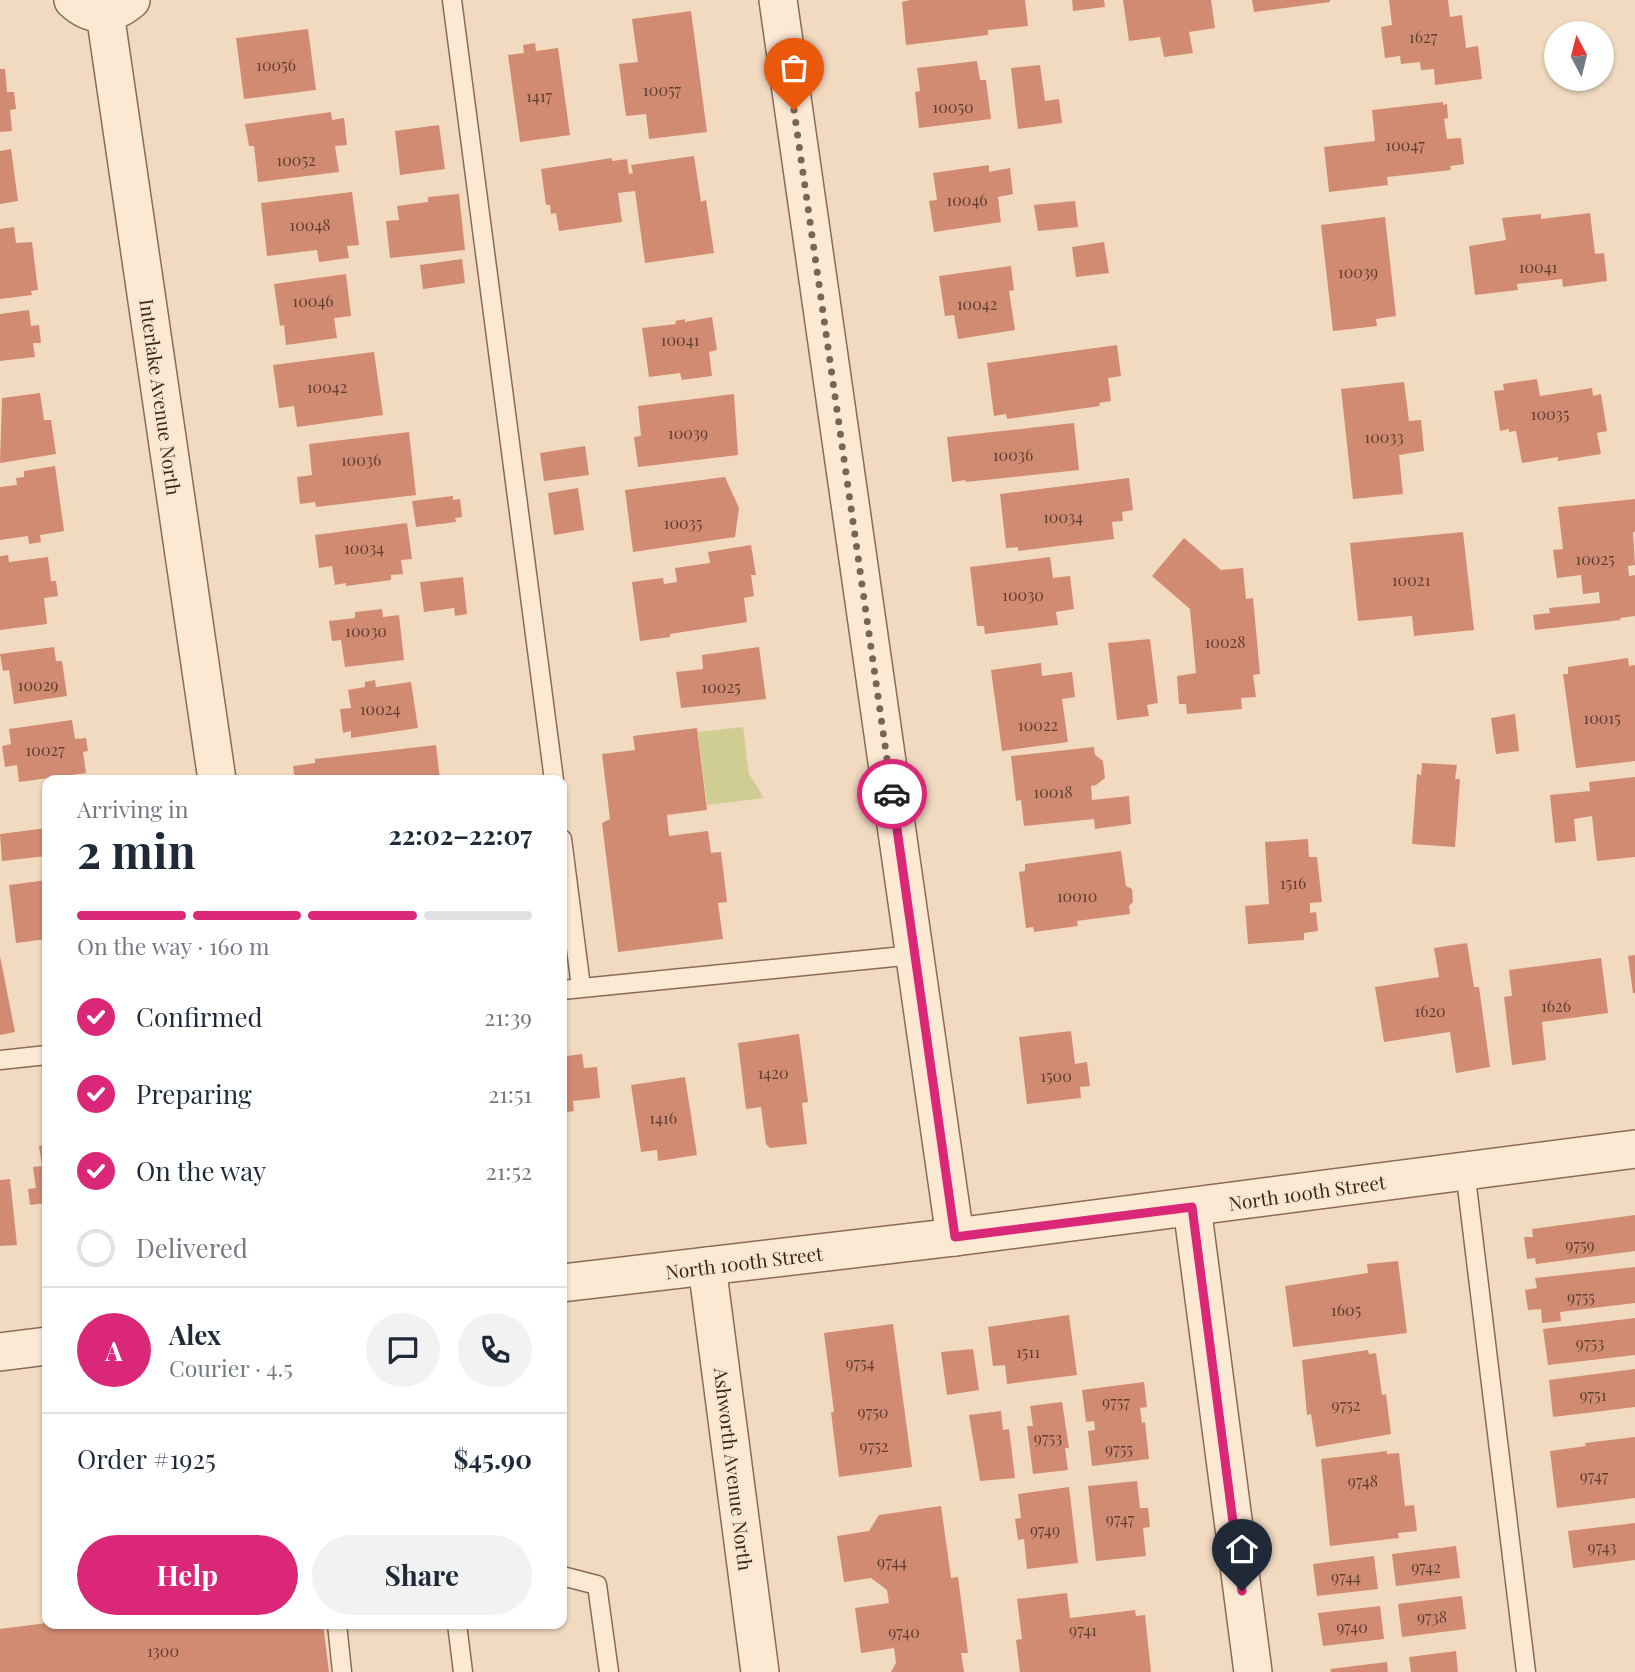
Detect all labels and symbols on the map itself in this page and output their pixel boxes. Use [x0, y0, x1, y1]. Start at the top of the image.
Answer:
north arrow [1544, 21, 1614, 91]
house number: 1627 [1409, 26, 1438, 47]
pin [764, 38, 824, 110]
house number: 10056 [256, 54, 296, 75]
house number: 10057 [643, 79, 682, 100]
house number: 1417 [526, 85, 553, 106]
house number: 10050 [932, 96, 974, 117]
house number: 10047 [1385, 134, 1425, 155]
house number: 10052 [276, 149, 316, 170]
house number: 10046 [946, 189, 988, 210]
house number: 10048 [289, 214, 331, 235]
house number: 10041 [1519, 256, 1558, 277]
house number: 10039 [1338, 261, 1378, 282]
house number: 10046 [292, 290, 334, 311]
house number: 10042 [957, 293, 997, 314]
street label: Interlake Avenue North [134, 297, 188, 497]
house number: 10041 [661, 329, 700, 350]
house number: 10042 [307, 376, 347, 397]
house number: 10035 [1531, 403, 1569, 424]
house number: 10039 [668, 422, 708, 443]
house number: 10033 [1364, 426, 1404, 447]
house number: 10036 [993, 444, 1033, 465]
house number: 10036 [341, 449, 381, 470]
house number: 10034 [1043, 506, 1083, 527]
house number: 10035 [664, 512, 702, 533]
house number: 10034 [344, 537, 384, 558]
house number: 10025 [1575, 548, 1615, 569]
house number: 10021 [1392, 569, 1430, 590]
house number: 10030 [1002, 584, 1044, 605]
house number: 10030 [345, 620, 387, 641]
house number: 10028 [1204, 631, 1246, 652]
house number: 10029 [18, 674, 58, 695]
house number: 10025 [701, 676, 741, 697]
house number: 10024 [360, 698, 400, 719]
house number: 10015 [1583, 707, 1621, 728]
house number: 10022 [1018, 714, 1058, 735]
house number: 10027 [25, 739, 65, 760]
courier [857, 759, 927, 829]
house number: 10018 [1033, 781, 1073, 802]
house number: 1516 [1280, 872, 1306, 893]
house number: 10010 [1057, 885, 1097, 906]
house number: 1626 [1541, 995, 1571, 1016]
house number: 1620 [1414, 1000, 1446, 1021]
house number: 1420 [757, 1062, 789, 1083]
house number: 1500 [1040, 1065, 1072, 1086]
house number: 1416 [649, 1107, 677, 1128]
street label: North 100th Street [1227, 1168, 1387, 1216]
house number: 9759 [1565, 1234, 1595, 1255]
street label: North 100th Street [664, 1239, 824, 1285]
house number: 9755 [1567, 1286, 1595, 1307]
house number: 1605 [1331, 1299, 1361, 1320]
house number: 9753 [1576, 1332, 1604, 1353]
house number: 1511 [1016, 1341, 1040, 1362]
house number: 9754 [845, 1352, 875, 1373]
street label: Ashworth Avenue North [709, 1365, 759, 1572]
house number: 9751 [1579, 1384, 1607, 1405]
house number: 9757 [1102, 1391, 1130, 1412]
house number: 9752 [1332, 1394, 1360, 1415]
house number: 9750 [858, 1401, 888, 1422]
house number: 9753 [1034, 1427, 1062, 1448]
house number: 9752 [860, 1435, 888, 1456]
house number: 9755 [1105, 1438, 1133, 1459]
house number: 9747 [1580, 1465, 1609, 1486]
house number: 9748 [1348, 1470, 1378, 1491]
house number: 9747 [1106, 1508, 1135, 1529]
house number: 9749 [1030, 1519, 1060, 1540]
pin [1212, 1519, 1272, 1591]
house number: 9743 [1588, 1536, 1616, 1557]
house number: 9744 [877, 1551, 907, 1572]
house number: 9742 [1411, 1556, 1441, 1577]
house number: 9744 [1331, 1566, 1361, 1587]
house number: 9738 [1417, 1606, 1447, 1627]
house number: 9740 [1336, 1616, 1368, 1637]
house number: 9741 [1069, 1619, 1097, 1640]
house number: 9740 [888, 1621, 920, 1642]
house number: 1300 [147, 1640, 179, 1661]

